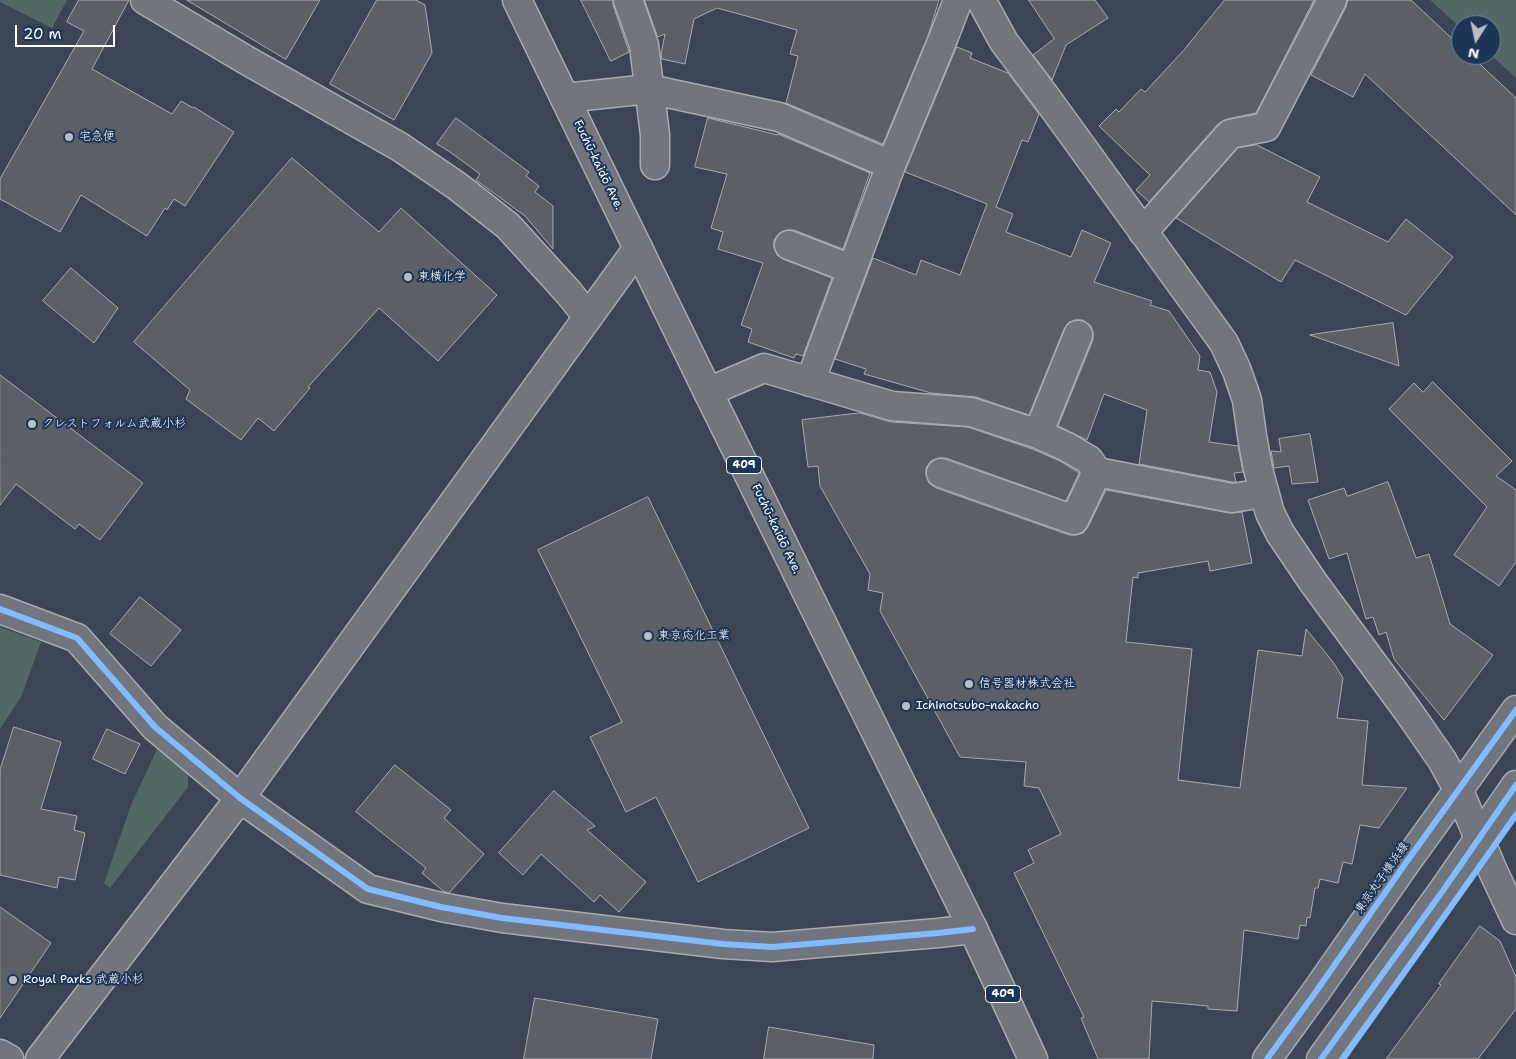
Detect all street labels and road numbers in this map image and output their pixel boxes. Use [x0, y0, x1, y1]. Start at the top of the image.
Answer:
street label: Fuchū-kaidō Ave. [570, 118, 626, 212]
road number: 409 [726, 456, 762, 474]
street label: Fuchū-kaidō Ave. [748, 482, 804, 576]
street label: 東京丸子横浜線 [1352, 839, 1412, 917]
road number: 409 [986, 986, 1020, 1002]

